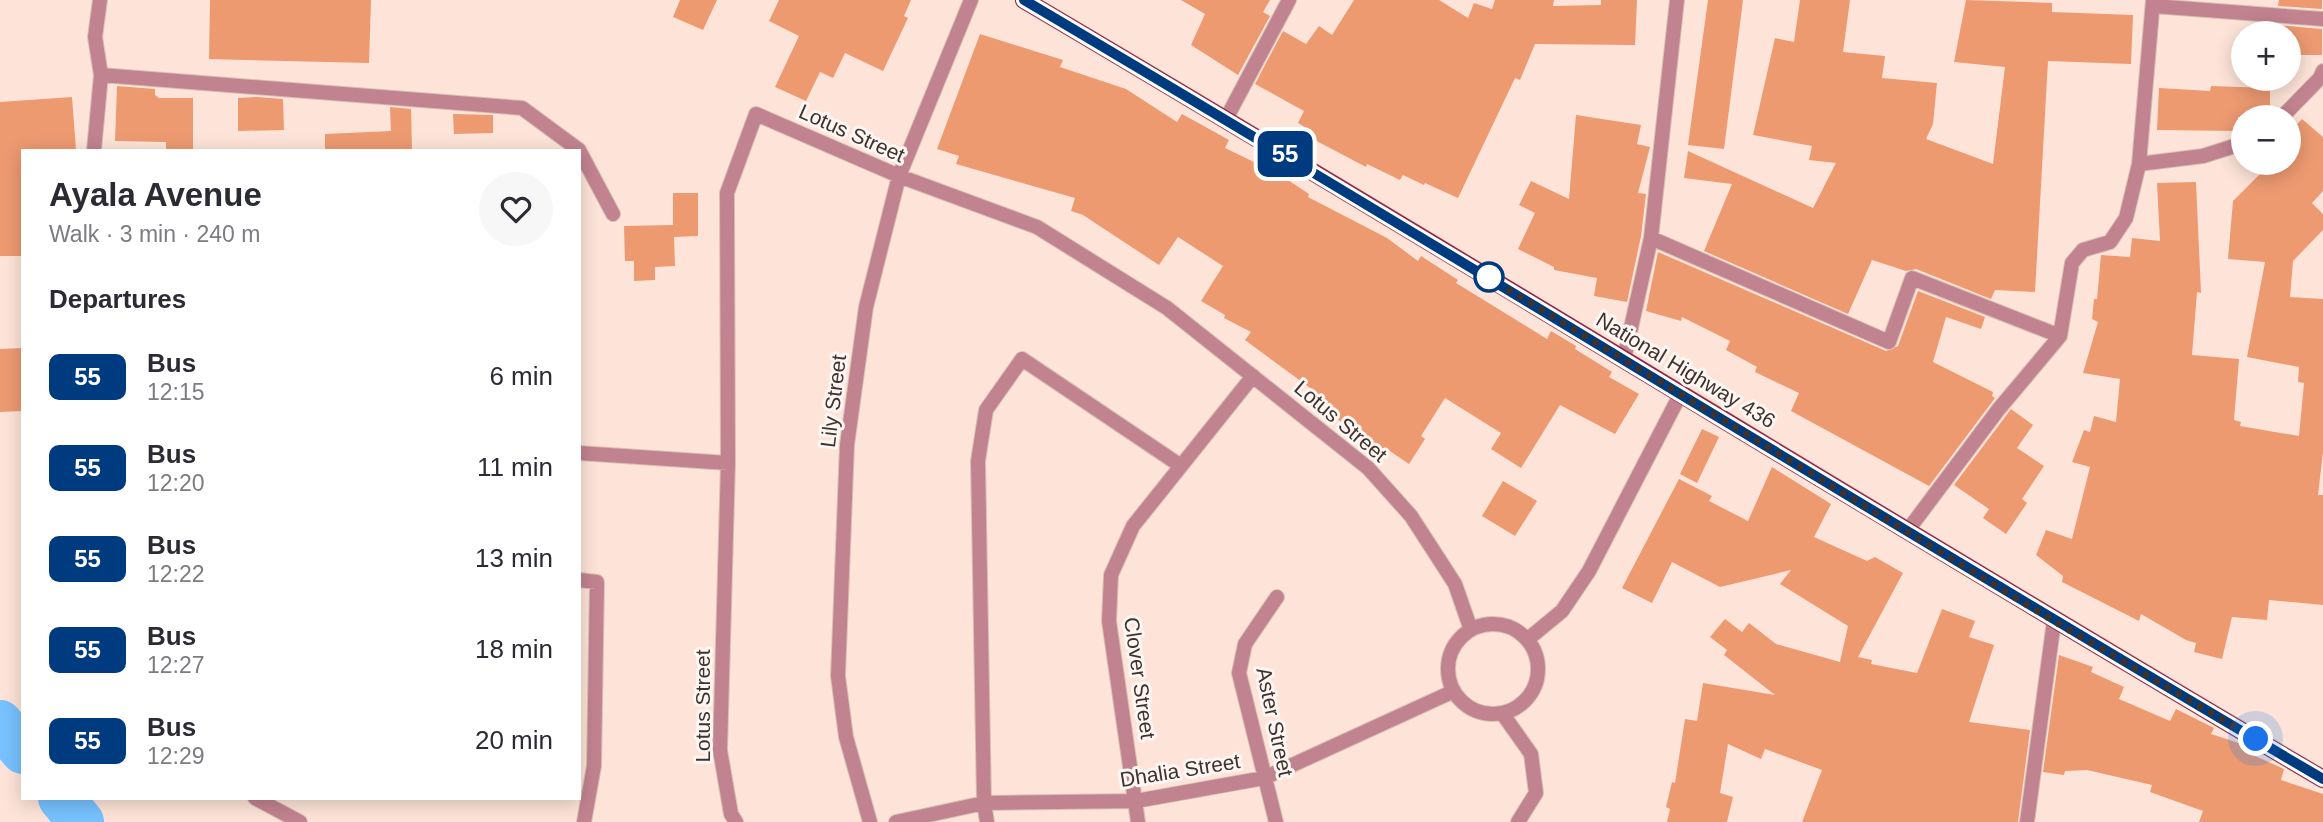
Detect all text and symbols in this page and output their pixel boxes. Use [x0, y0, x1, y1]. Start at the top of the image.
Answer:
map controls [2231, 21, 2301, 175]
button: + [2231, 21, 2301, 91]
street label: Lotus Street [796, 99, 909, 167]
button: − [2231, 105, 2301, 175]
line badge: 55 [1254, 131, 1316, 177]
text: 55 [1272, 140, 1298, 167]
button: heart [479, 172, 553, 246]
text: Ayala Avenue [49, 176, 262, 213]
text: Walk · 3 min · 240 m [49, 221, 260, 247]
unlabelled marker [1474, 262, 1504, 292]
text: Departures [49, 284, 186, 314]
street label: National Highway 436 [1593, 308, 1779, 432]
text: Bus [147, 348, 196, 378]
street label: Lily Street [816, 353, 850, 449]
text: 6 min [489, 361, 553, 391]
text: 55 [74, 363, 101, 390]
street label: Lotus Street [1290, 376, 1392, 466]
text: 12:15 [147, 379, 205, 405]
text: Bus [147, 439, 196, 469]
text: 11 min [477, 452, 553, 482]
text: 55 [74, 454, 101, 481]
text: 12:20 [147, 470, 205, 496]
text: Bus [147, 530, 196, 560]
text: 13 min [475, 543, 553, 573]
text: 55 [74, 545, 101, 572]
text: 12:22 [147, 561, 205, 587]
street label: Clover Street [1120, 616, 1160, 740]
text: Bus [147, 621, 196, 651]
text: 18 min [475, 634, 553, 664]
text: 55 [74, 636, 101, 663]
street label: Lotus Street [691, 649, 714, 763]
text: 12:27 [147, 652, 205, 678]
street label: Aster Street [1252, 665, 1298, 779]
text: Bus [147, 712, 196, 742]
your location [2238, 721, 2273, 756]
text: 20 min [475, 725, 553, 755]
text: 55 [74, 727, 101, 754]
text: 12:29 [147, 743, 205, 769]
street label: Dhalia Street [1118, 749, 1242, 791]

